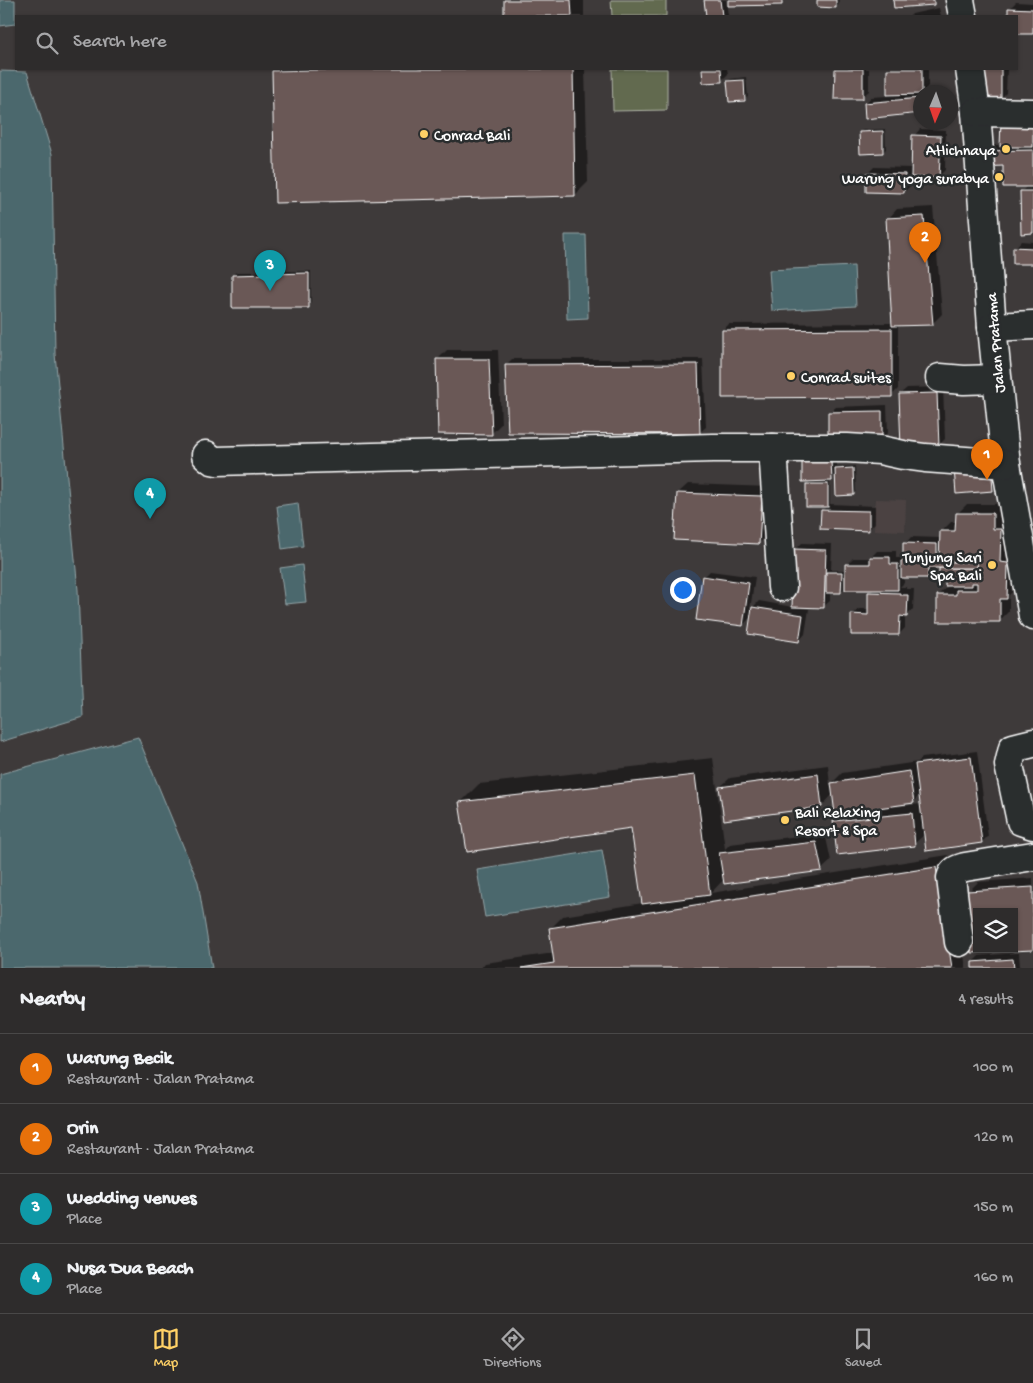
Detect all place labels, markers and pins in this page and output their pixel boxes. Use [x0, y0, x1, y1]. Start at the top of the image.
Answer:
marker: Conrad Bali [418, 128, 430, 140]
place label: Conrad Bali [434, 128, 510, 147]
place label: Atlichnaya [926, 143, 997, 162]
marker: Atlichnaya [1000, 143, 1012, 155]
place label: Warung yoga surabya [842, 171, 990, 190]
marker: Warung yoga surabya [993, 171, 1005, 183]
pin: 2 [909, 222, 941, 263]
pin: 3 [254, 250, 286, 291]
marker: Conrad suites [785, 370, 797, 382]
place label: Conrad suites [801, 370, 892, 389]
pin: 1 [971, 439, 1003, 480]
pin: 4 [134, 478, 166, 519]
place label: Tunjung Sari Spa Bali [902, 550, 982, 587]
marker: Tunjung Sari Spa Bali [986, 559, 998, 571]
place label: Bali Relaxing Resort & Spa [794, 805, 880, 842]
marker: Bali Relaxing Resort & Spa [779, 814, 791, 826]

